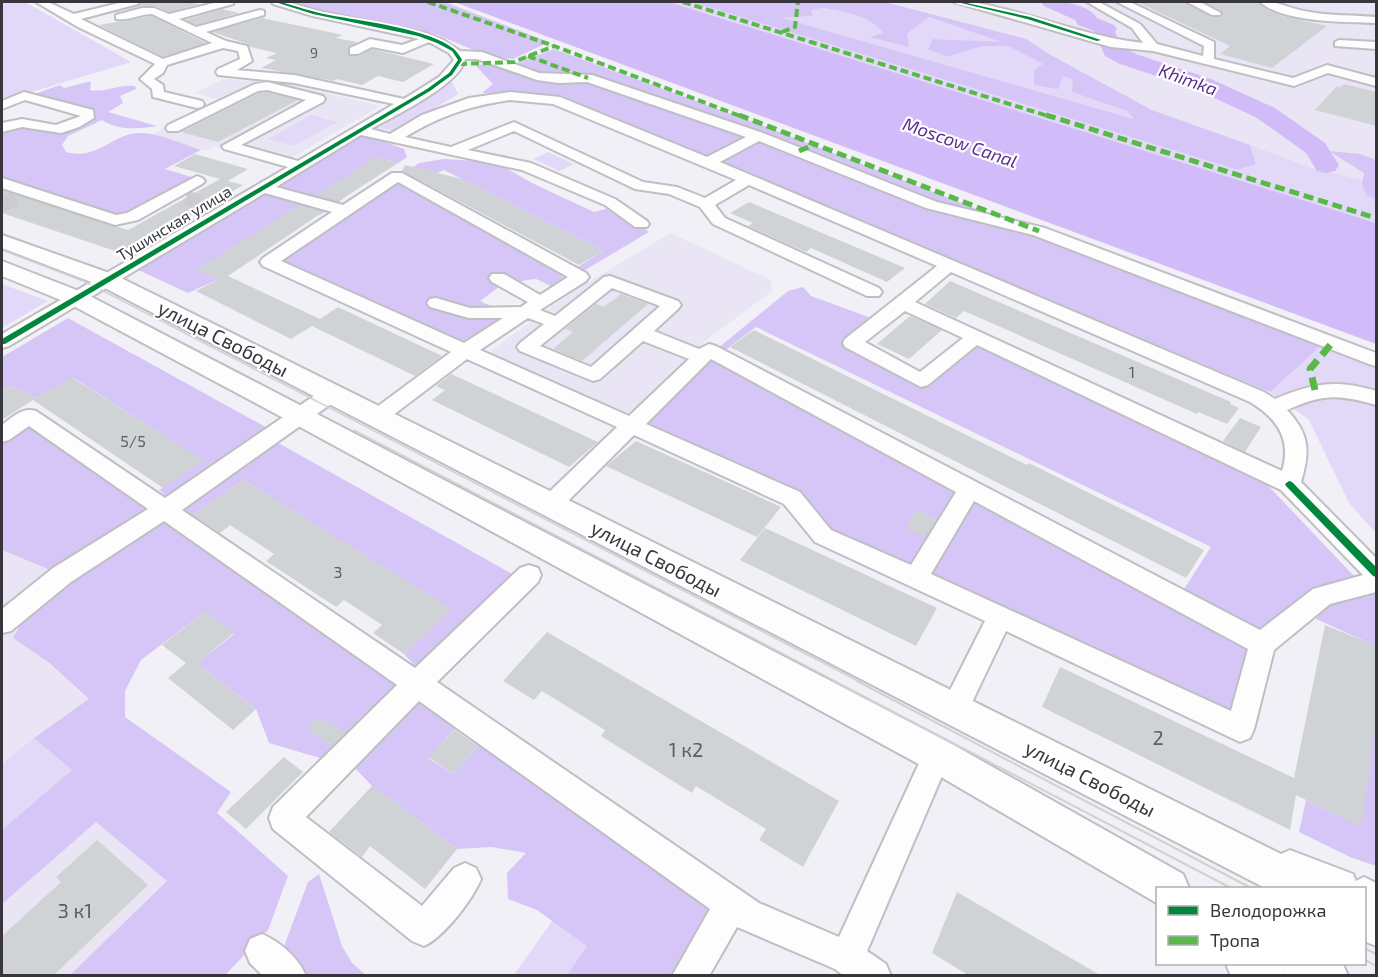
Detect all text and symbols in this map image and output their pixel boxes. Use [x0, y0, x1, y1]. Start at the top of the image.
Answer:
house number: 9 [310, 44, 318, 61]
water label: Khimka [1156, 58, 1221, 100]
water label: Moscow Canal [900, 112, 1020, 172]
street label: Тушинская улица [113, 181, 235, 265]
street label: улица Свободы [154, 295, 293, 382]
house number: 1 [1129, 362, 1135, 381]
house number: 5/5 [120, 431, 146, 450]
street label: улица Свободы [587, 515, 726, 602]
house number: 3 [334, 562, 342, 581]
house number: 2 [1152, 725, 1164, 749]
street label: улица Свободы [1021, 735, 1160, 822]
house number: 1 к2 [669, 737, 703, 761]
legend [1156, 887, 1366, 965]
house number: 3 к1 [58, 898, 92, 922]
text: Велодорожка [1210, 899, 1326, 921]
text: Тропа [1210, 929, 1260, 951]

